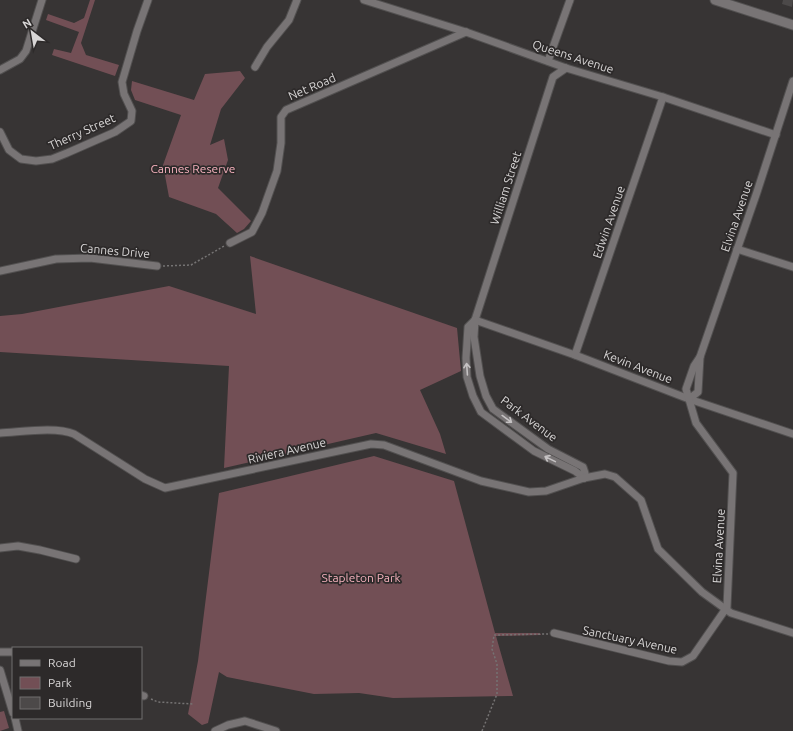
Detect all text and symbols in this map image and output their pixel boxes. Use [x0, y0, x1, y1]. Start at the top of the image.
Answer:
north arrow [12, 12, 52, 52]
text: N [20, 16, 33, 31]
street label: Queens Avenue [531, 37, 615, 76]
street label: Net Road [286, 71, 338, 102]
street label: Therry Street [46, 111, 117, 152]
street label: William Street [488, 149, 524, 226]
park label: Cannes Reserve [151, 162, 236, 175]
street label: Elvina Avenue [718, 178, 755, 253]
street label: Edwin Avenue [590, 184, 627, 260]
street label: Cannes Drive [80, 241, 151, 260]
street label: Kevin Avenue [602, 347, 674, 386]
one-way arrow [463, 363, 470, 376]
street label: Park Avenue [499, 393, 560, 444]
one-way arrow [502, 415, 513, 423]
street label: Riviera Avenue [247, 435, 327, 466]
one-way arrow [545, 455, 557, 462]
street label: Elvina Avenue [710, 508, 727, 584]
park label: Stapleton Park [321, 571, 401, 584]
street label: Sanctuary Avenue [582, 623, 679, 656]
legend [12, 647, 142, 719]
text: Road [48, 656, 76, 669]
text: Park [48, 676, 72, 689]
text: Building [48, 696, 92, 709]

